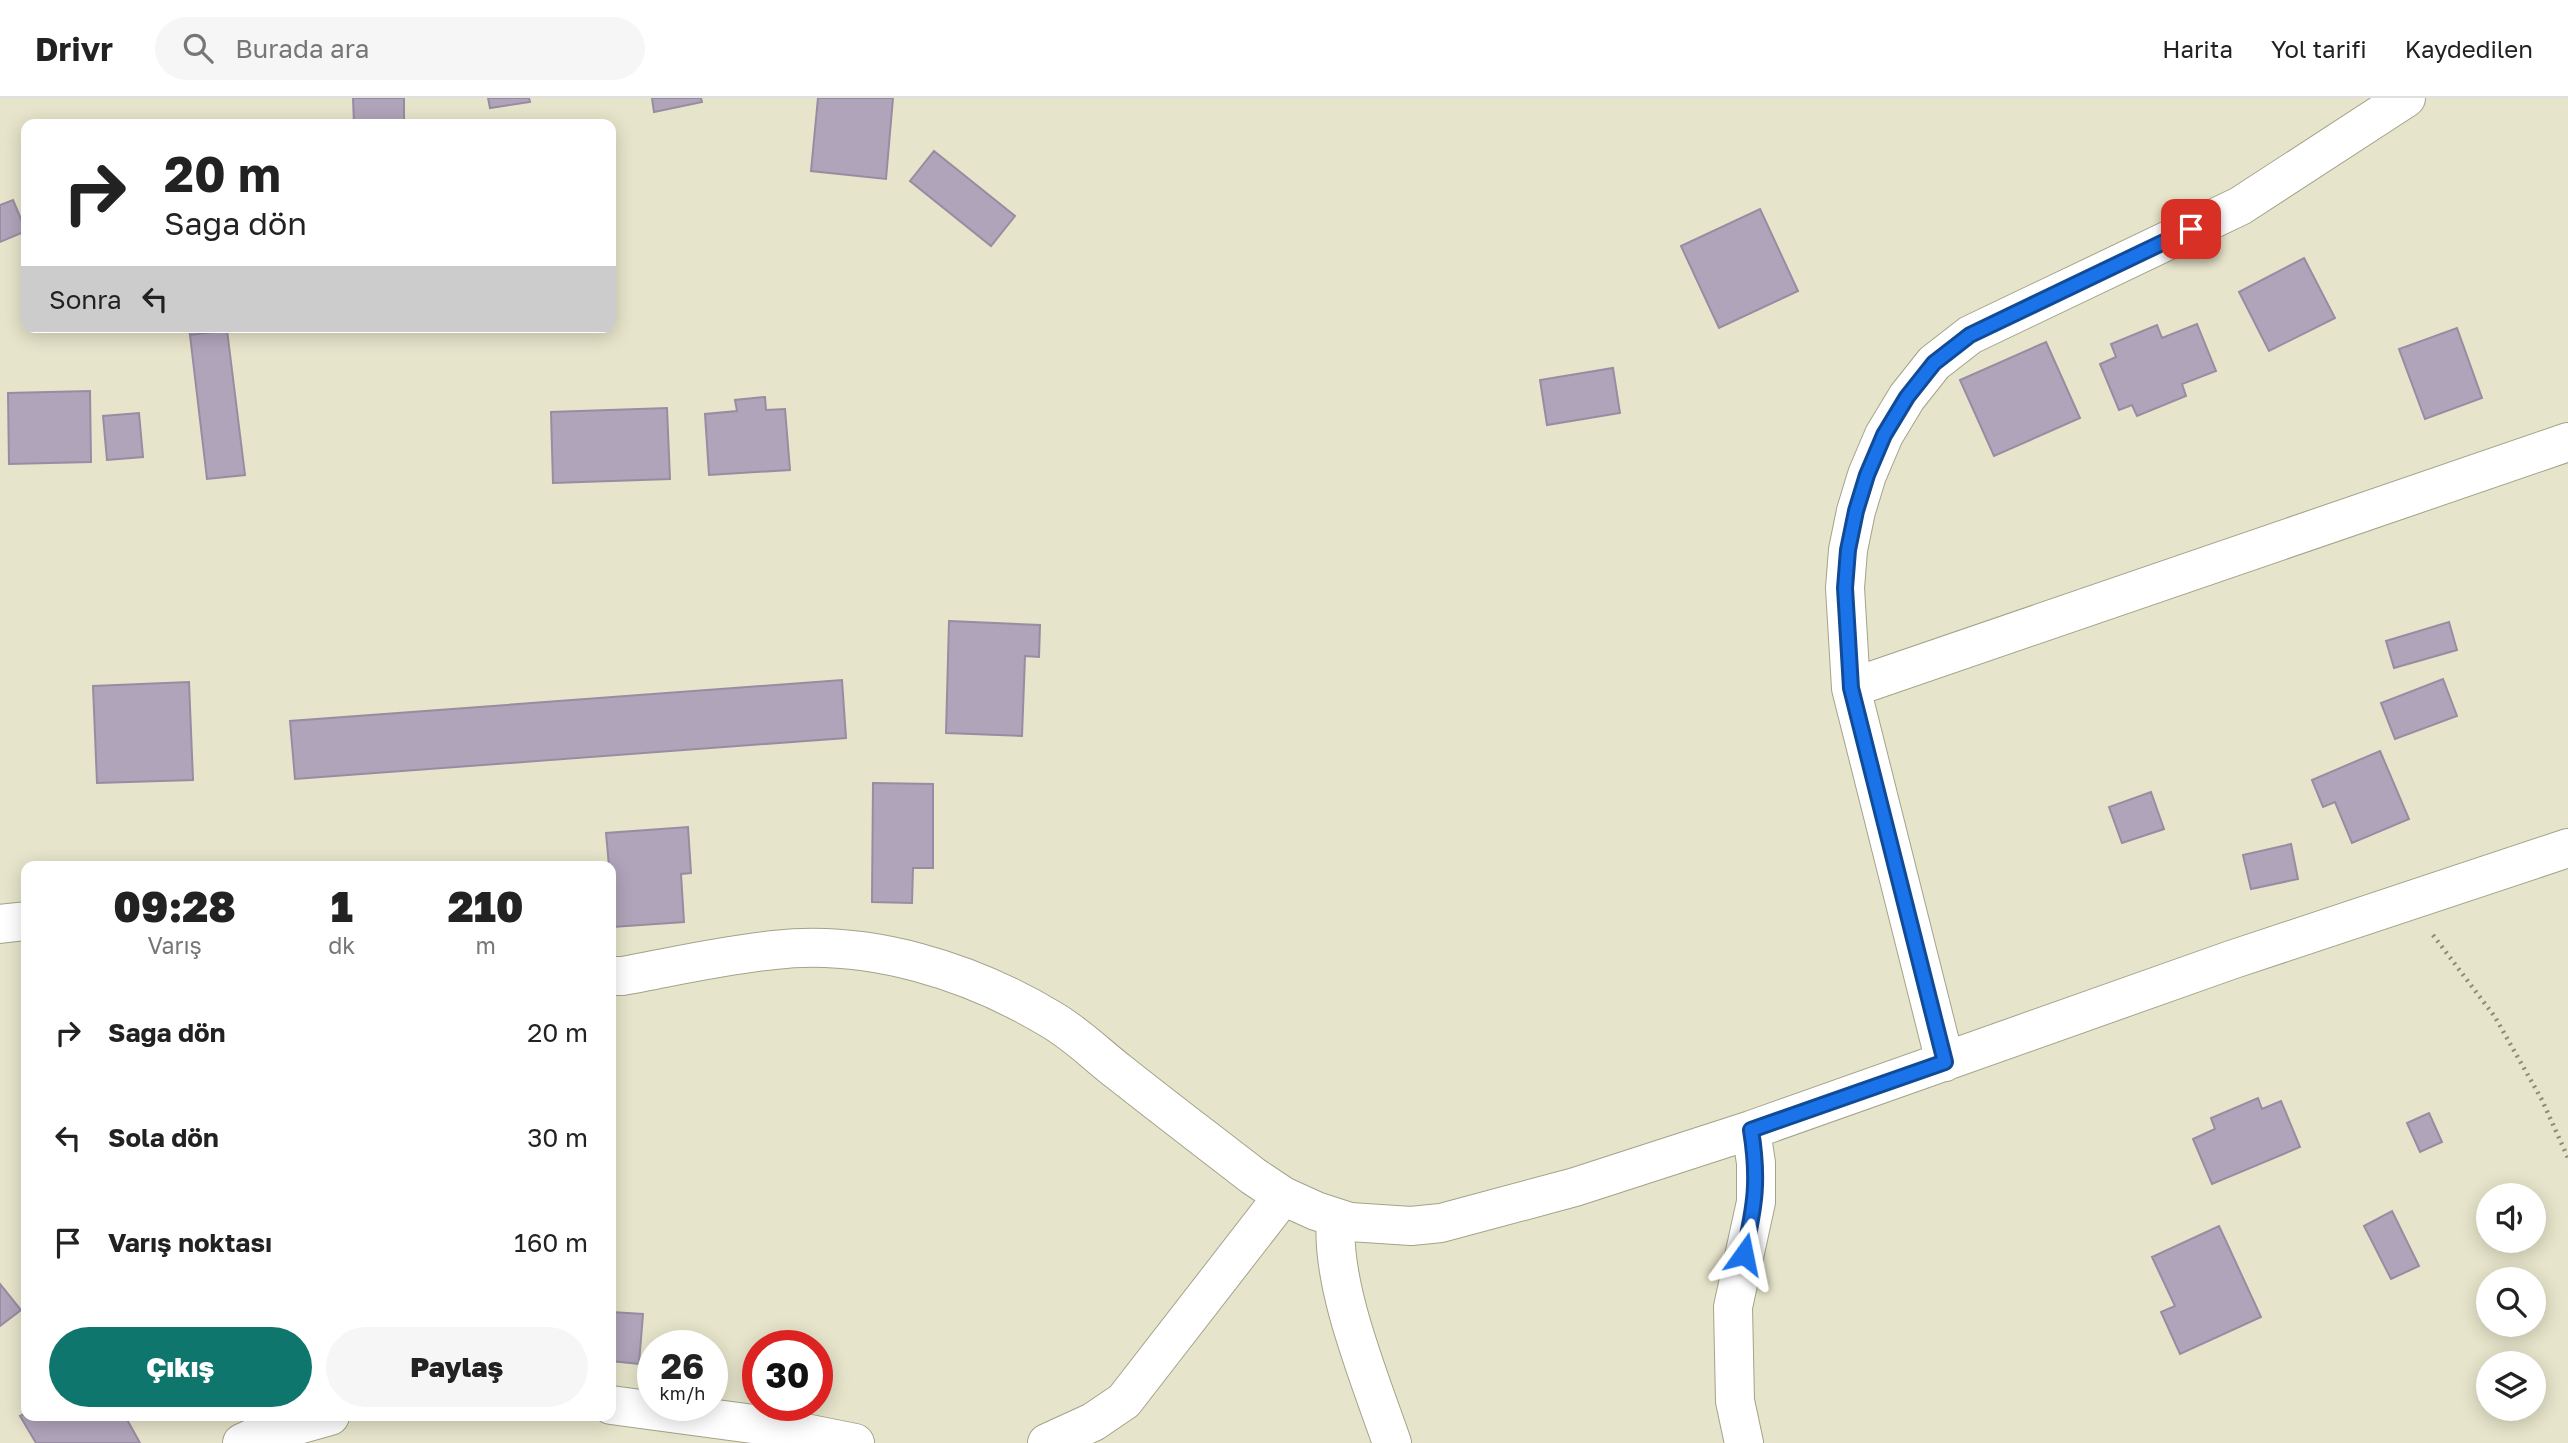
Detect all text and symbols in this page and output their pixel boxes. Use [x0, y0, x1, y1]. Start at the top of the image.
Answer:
search box [155, 17, 645, 80]
text: Drivr [35, 29, 113, 68]
icon: search [179, 29, 217, 67]
text: Burada ara [235, 33, 369, 64]
text: Harita [2162, 34, 2233, 63]
text: Yol tarifi [2271, 34, 2367, 63]
text: Kaydedilen [2405, 34, 2533, 63]
text: 20 m [164, 144, 281, 203]
icon: right [49, 147, 140, 238]
pin [2161, 199, 2221, 259]
text: Sağa dön [164, 204, 307, 242]
icon: arrive [2172, 210, 2210, 248]
icon: left [136, 280, 174, 318]
text: Sonra [49, 284, 122, 315]
text: 09:28 [113, 881, 236, 931]
text: 1 [331, 881, 353, 931]
text: 210 [448, 881, 524, 931]
text: Varış [147, 931, 202, 959]
text: dk [328, 931, 355, 959]
text: m [475, 931, 496, 959]
icon: right [49, 1014, 87, 1052]
text: Sağa dön [108, 1017, 225, 1048]
text: 20 m [527, 1017, 588, 1048]
icon: left [49, 1119, 87, 1157]
text: Sola dön [108, 1122, 219, 1153]
text: 30 m [527, 1122, 588, 1153]
map controls [2476, 1183, 2546, 1421]
button: sound [2476, 1183, 2546, 1253]
position arrow [1707, 1217, 1781, 1291]
icon: arrive [49, 1224, 87, 1262]
text: Varış noktası [108, 1227, 272, 1258]
text: 160 m [514, 1227, 588, 1258]
button: search [2476, 1267, 2546, 1337]
button: Çıkış [49, 1327, 312, 1407]
button: Paylaş [326, 1327, 588, 1407]
speed limit sign: 30 [742, 1330, 833, 1421]
text: 26 [661, 1345, 704, 1387]
button: layers [2476, 1351, 2546, 1421]
text: km/h [660, 1382, 705, 1404]

